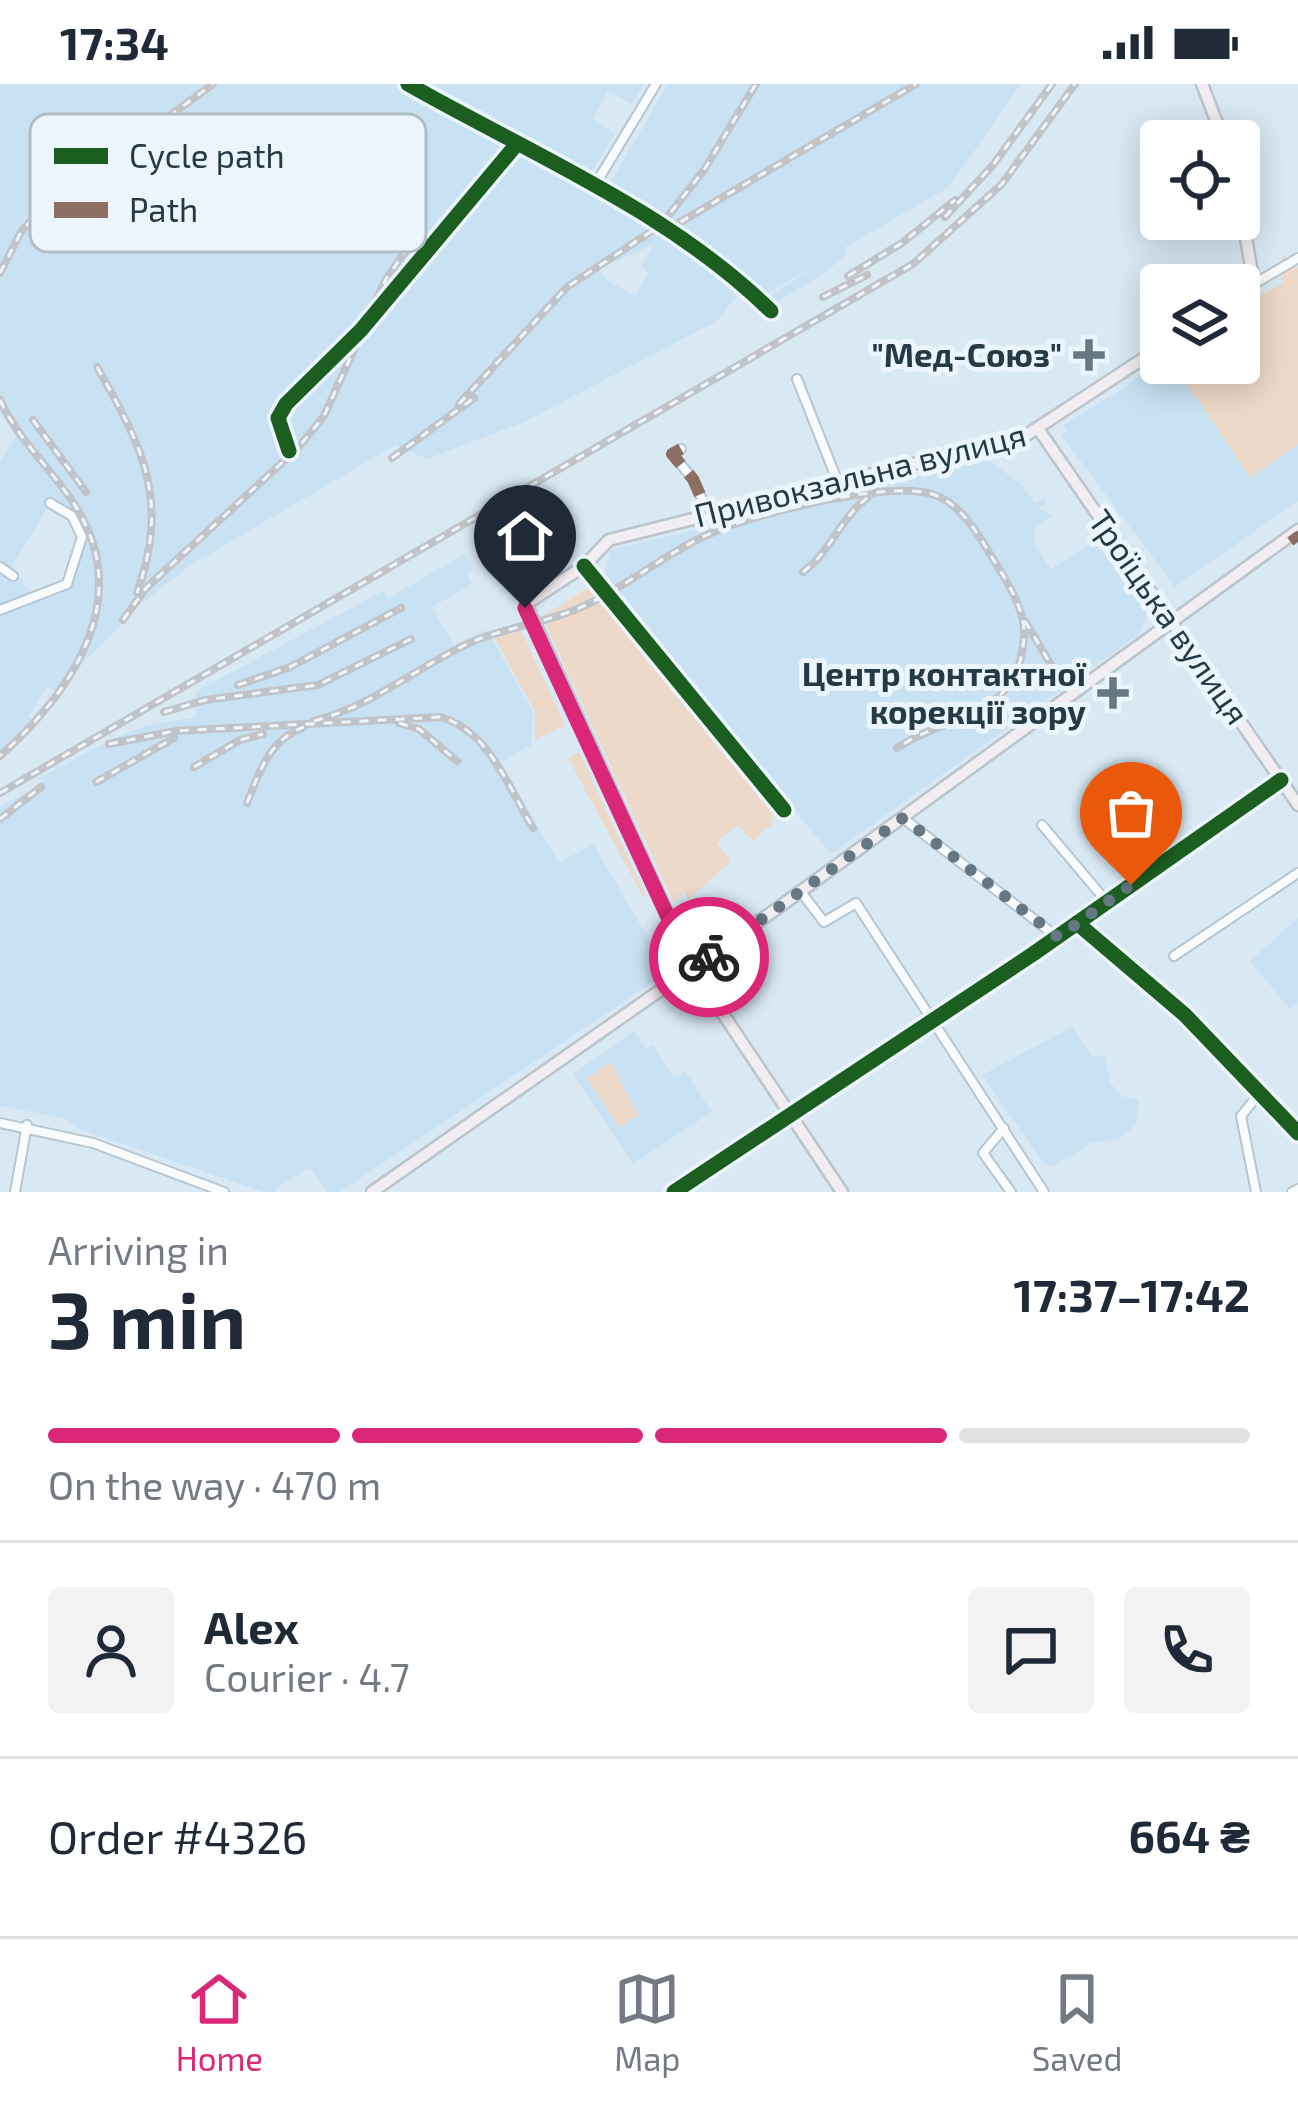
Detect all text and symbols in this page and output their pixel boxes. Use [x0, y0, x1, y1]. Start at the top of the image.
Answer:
text: 17:34 [60, 15, 169, 69]
legend [30, 114, 426, 252]
map controls [1140, 120, 1260, 384]
button: locate [1140, 120, 1260, 240]
text: Cycle path [129, 135, 285, 175]
text: Path [129, 189, 198, 229]
button: layers [1140, 264, 1260, 384]
place label: "Мед-Союз" [871, 334, 1062, 374]
marker: "Мед-Союз" [1073, 339, 1105, 371]
street label: Привокзальна вулиця [690, 413, 1030, 536]
pin [474, 485, 576, 608]
street label: Троїцька вулиця [1080, 502, 1259, 732]
icon: home [492, 503, 558, 569]
place label: Центр контактної корекції зору [802, 653, 1087, 731]
marker: Центр контактної корекції зору [1097, 677, 1129, 709]
pin [1080, 762, 1182, 885]
icon: bag [1098, 780, 1164, 846]
courier [649, 897, 769, 1017]
icon: bike [676, 924, 742, 990]
text: Arriving in [48, 1226, 229, 1273]
text: 17:37–17:42 [1013, 1267, 1250, 1321]
text: 3 min [48, 1271, 246, 1365]
text: On the way · 470 m [48, 1461, 381, 1508]
button: person [48, 1587, 174, 1713]
button: chat [968, 1587, 1094, 1713]
button: phone [1124, 1587, 1250, 1713]
text: Alex [204, 1599, 299, 1653]
text: Courier · 4.7 [204, 1653, 410, 1700]
text: 664 ₴ [1129, 1808, 1250, 1862]
text: Order #4326 [48, 1809, 307, 1863]
tab: Home [176, 1966, 263, 2078]
tab: Map [614, 1966, 681, 2078]
tab: Saved [1032, 1966, 1122, 2078]

